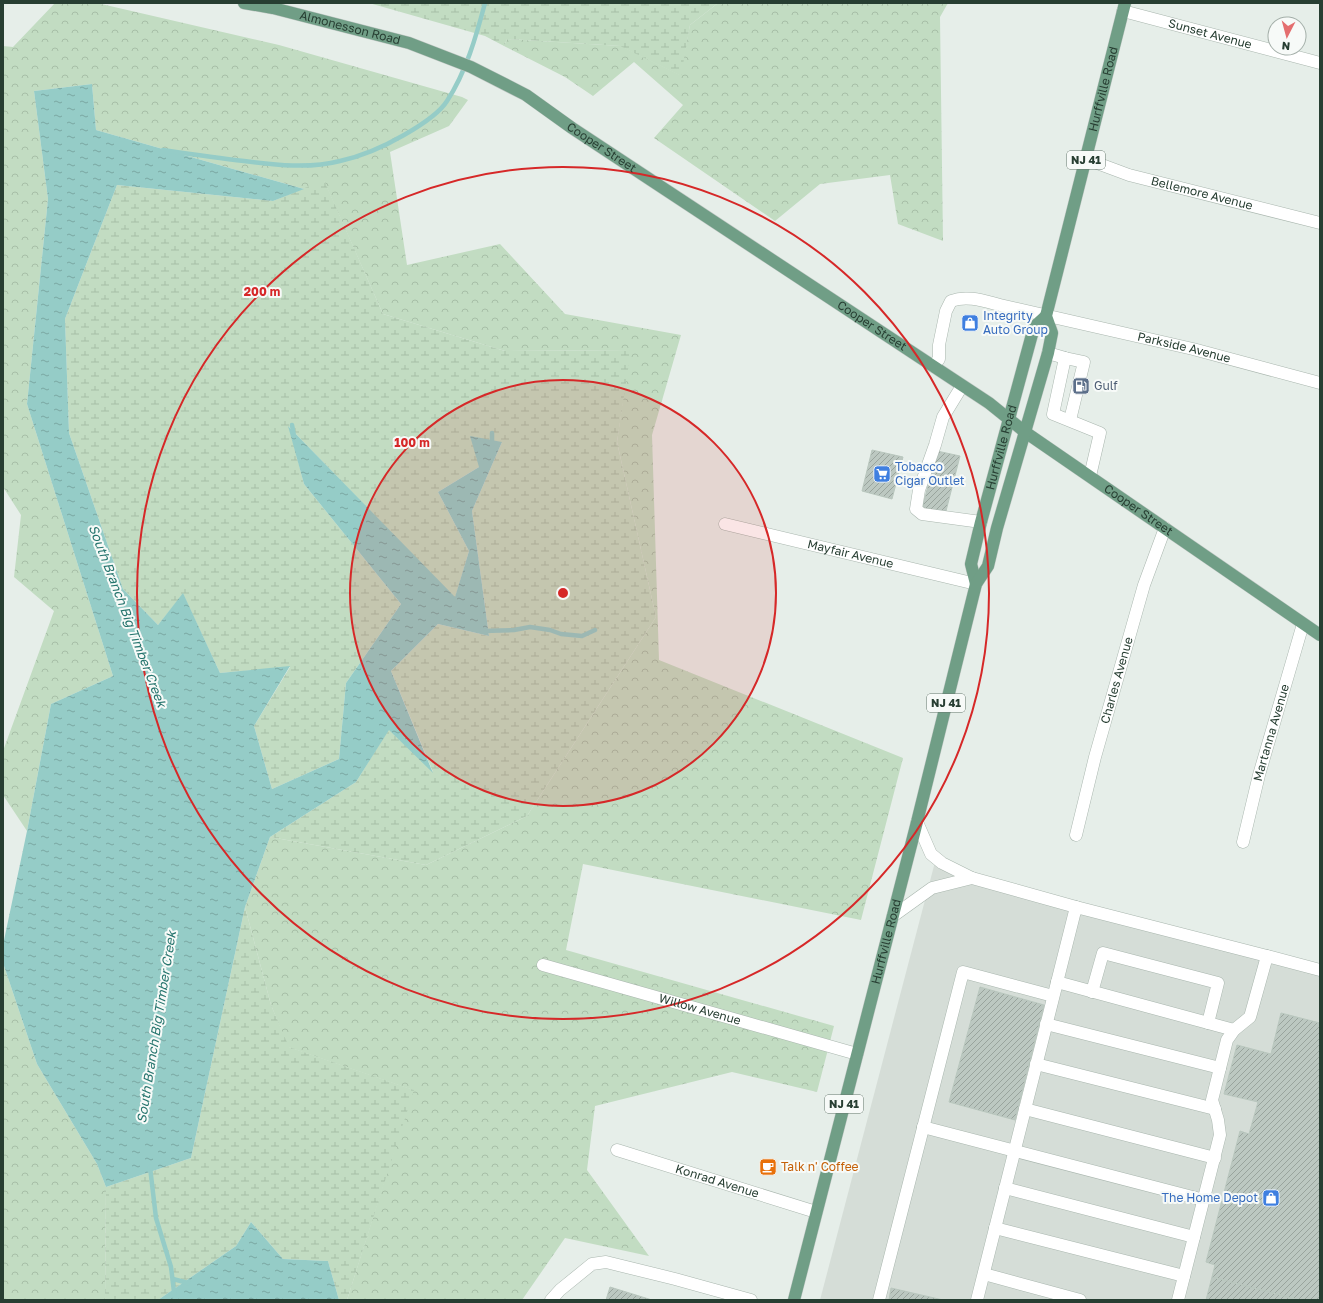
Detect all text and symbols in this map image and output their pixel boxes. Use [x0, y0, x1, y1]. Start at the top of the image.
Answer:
street label: Almonesson Road [298, 7, 402, 48]
street label: Sunset Avenue [1167, 15, 1254, 52]
north arrow [1267, 16, 1307, 56]
text: N [1281, 40, 1291, 53]
street label: Hurffville Road [1085, 45, 1121, 133]
street label: Cooper Street [564, 119, 640, 175]
road number: NJ 41 [1067, 151, 1105, 169]
street label: Bellemore Avenue [1150, 173, 1254, 213]
text: 200 m [244, 284, 280, 299]
street label: Cooper Street [835, 297, 910, 354]
place label: Integrity Auto Group [983, 308, 1048, 337]
shop icon: Integrity Auto Group [960, 313, 980, 333]
street label: Parkside Avenue [1136, 329, 1232, 366]
fuel station icon: Gulf [1071, 376, 1091, 396]
place label: Gulf [1094, 378, 1118, 393]
street label: Hurffville Road [982, 403, 1019, 491]
text: 100 m [394, 435, 430, 450]
place label: Tobacco Cigar Outlet [895, 459, 965, 488]
supermarket icon: Tobacco Cigar Outlet [872, 464, 892, 484]
street label: Cooper Street [1101, 481, 1176, 539]
water label: South Branch Big Timber Creek [86, 522, 171, 711]
street label: Mayfair Avenue [806, 536, 895, 571]
centre of rings [556, 586, 570, 600]
street label: Charles Avenue [1097, 635, 1136, 725]
street label: Martanna Avenue [1250, 682, 1292, 783]
road number: NJ 41 [927, 694, 965, 712]
street label: Hurffville Road [868, 897, 904, 986]
water label: South Branch Big Timber Creek [133, 928, 179, 1124]
street label: Willow Avenue [657, 990, 743, 1028]
road number: NJ 41 [825, 1095, 863, 1113]
cafe icon: Talk n' Coffee [758, 1157, 778, 1177]
place label: Talk n' Coffee [781, 1159, 859, 1174]
street label: Konrad Avenue [674, 1161, 761, 1201]
shop icon: The Home Depot [1261, 1188, 1281, 1208]
place label: The Home Depot [1162, 1190, 1258, 1205]

